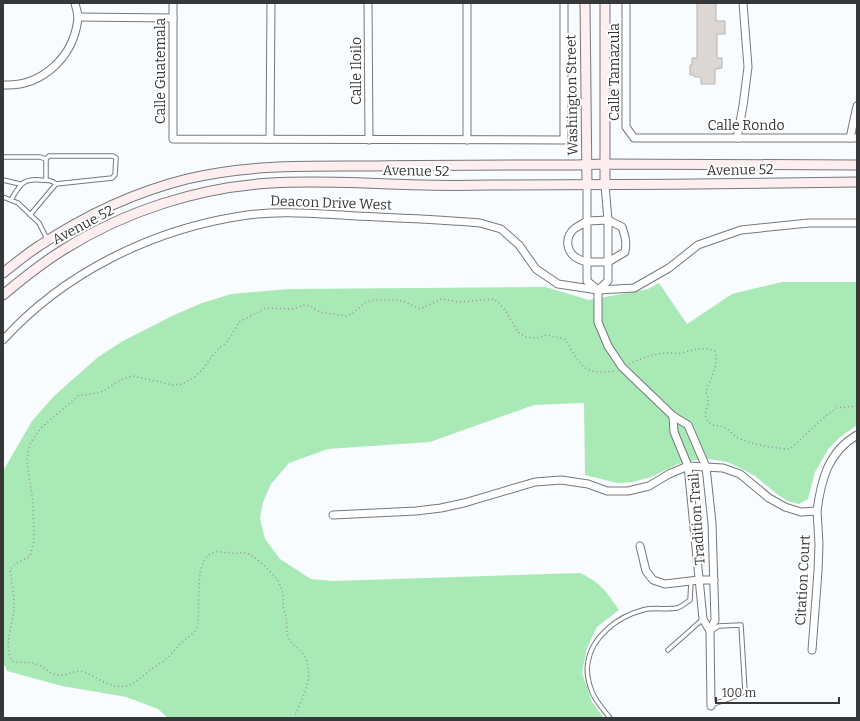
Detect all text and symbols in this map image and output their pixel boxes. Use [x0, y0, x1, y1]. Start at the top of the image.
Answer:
street label: Calle Guatemala [152, 17, 169, 124]
street label: Calle Tamazula [606, 23, 623, 121]
street label: Washington Street [562, 34, 582, 156]
street label: Calle Iloilo [348, 37, 365, 105]
street label: Calle Rondo [707, 117, 785, 134]
street label: Avenue 52 [706, 161, 774, 179]
street label: Avenue 52 [382, 162, 450, 180]
street label: Deacon Drive West [270, 192, 392, 214]
street label: Avenue 52 [49, 202, 117, 248]
street label: Tradition Trail [685, 472, 709, 566]
street label: Citation Court [792, 534, 814, 626]
scale bar [716, 679, 839, 705]
text: 100 m [722, 686, 757, 700]

